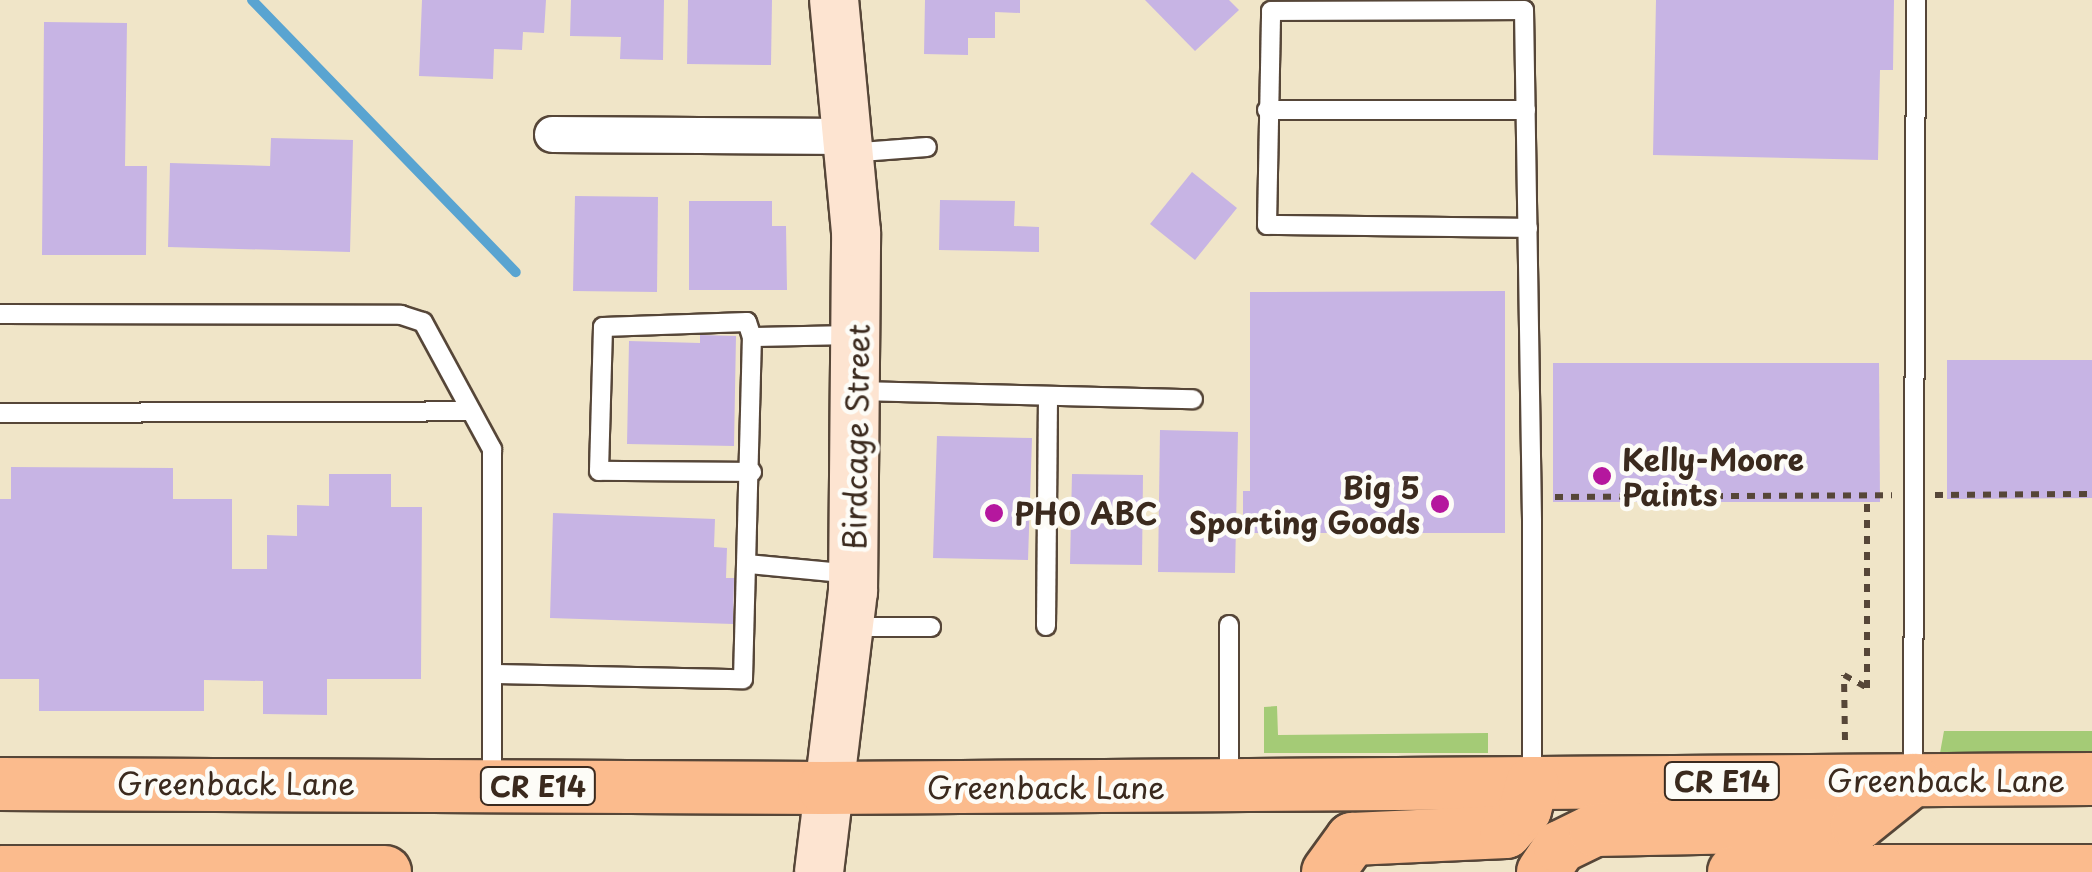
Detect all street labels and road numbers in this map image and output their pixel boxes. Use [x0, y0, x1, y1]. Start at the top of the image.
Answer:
street label: Birdcage Street [836, 323, 876, 551]
road number: CR E14 [1662, 758, 1782, 804]
street label: Greenback Lane [1826, 762, 2066, 798]
road number: CR E14 [478, 763, 598, 809]
street label: Greenback Lane [116, 765, 356, 801]
street label: Greenback Lane [926, 769, 1166, 805]

